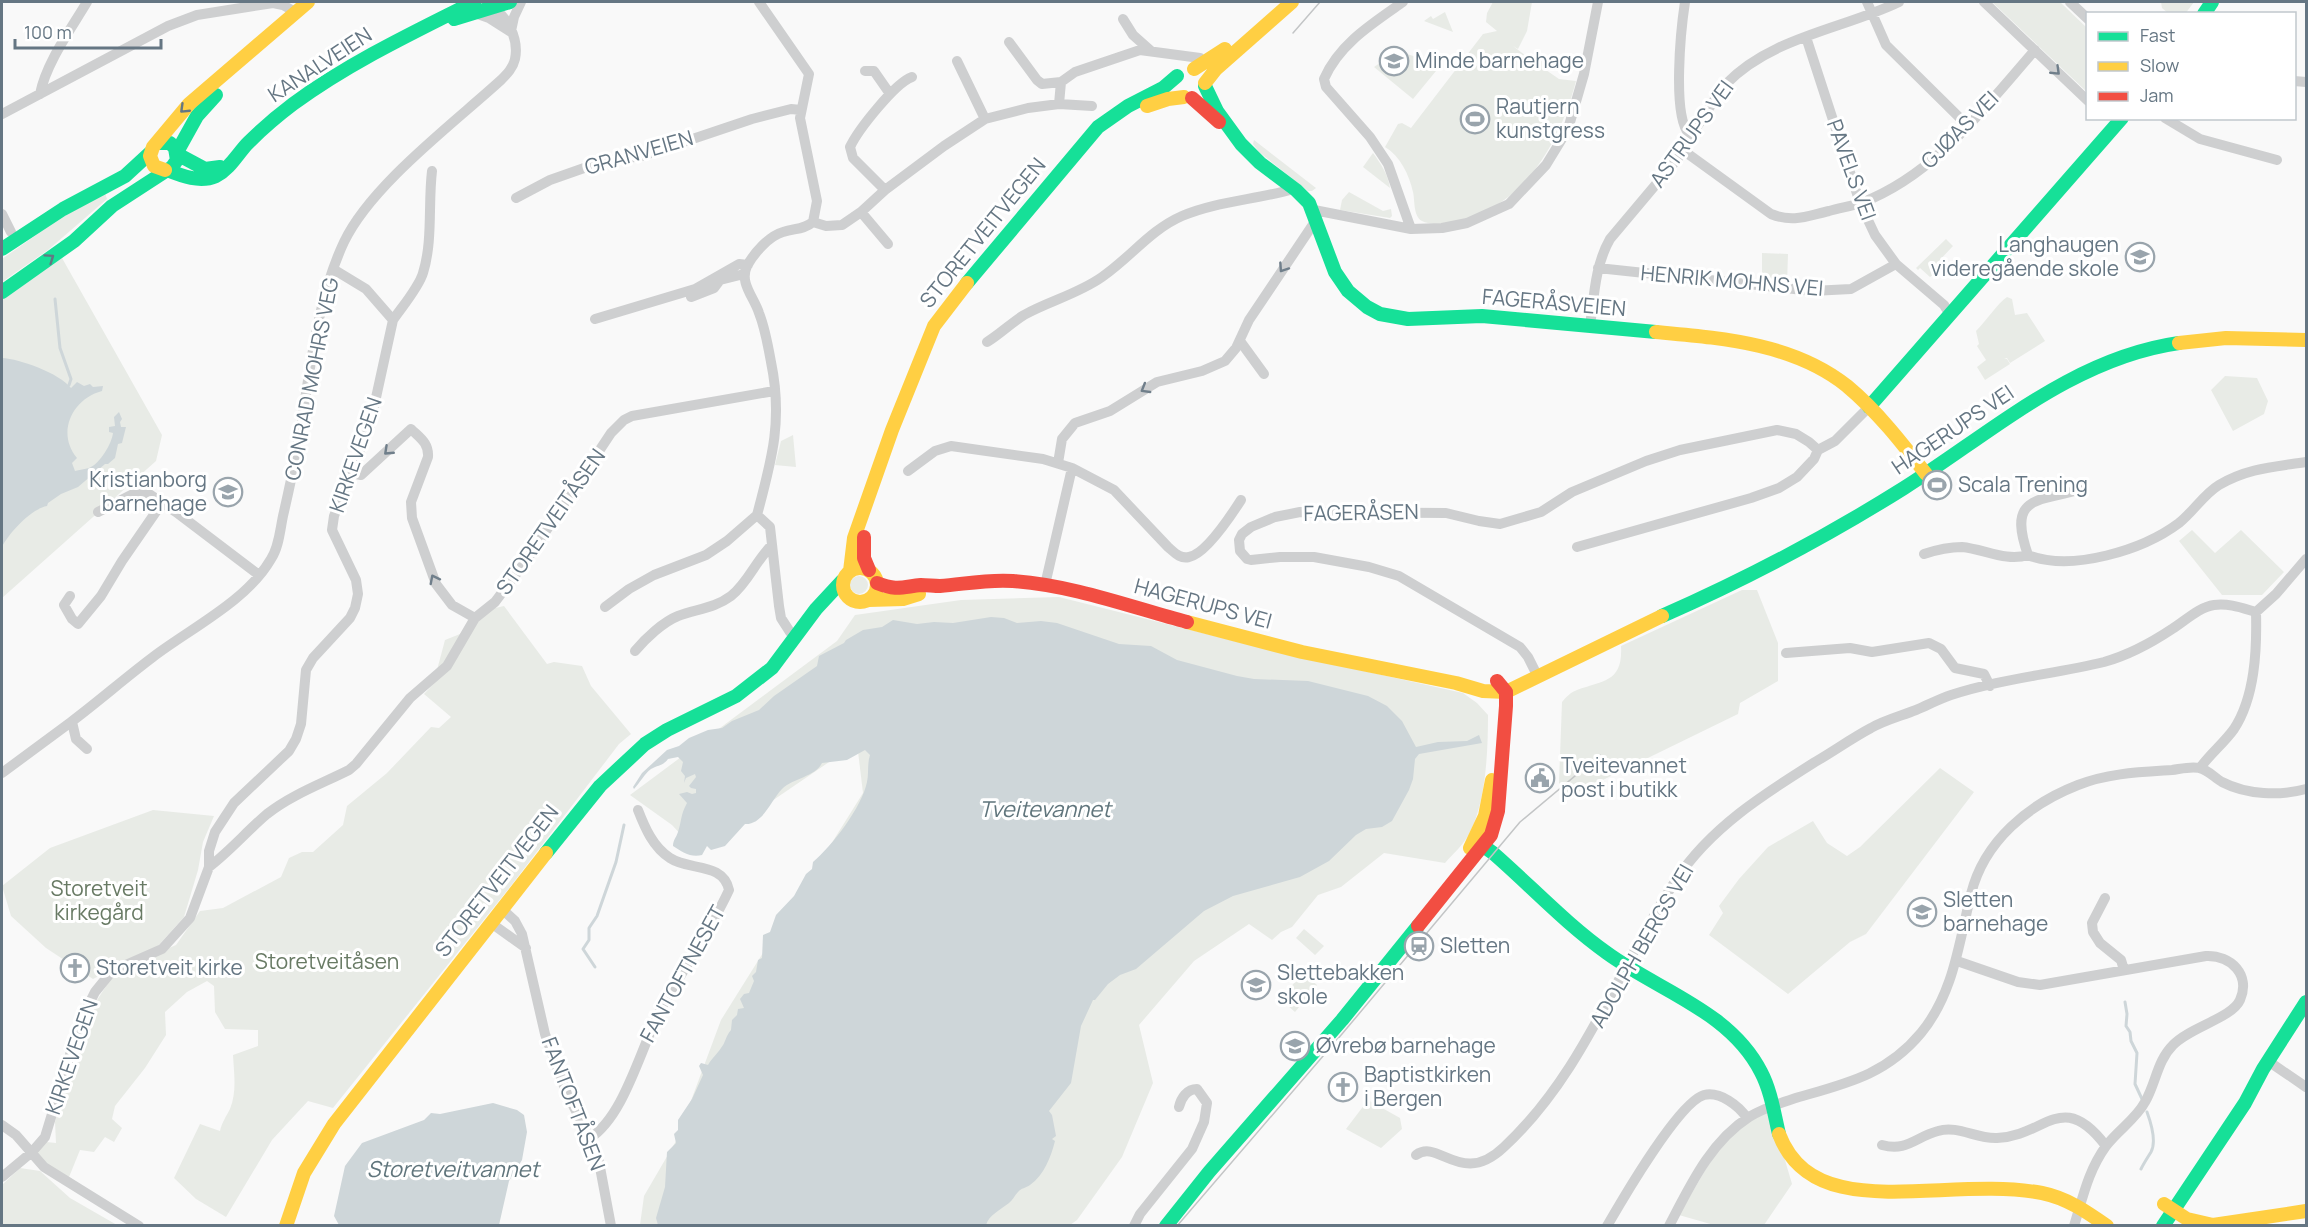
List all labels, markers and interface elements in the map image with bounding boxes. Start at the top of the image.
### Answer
scale bar [15,12,160,50]
legend [2086,12,2296,120]
text: 100 m [24,20,72,44]
street label: KANALVEIEN [262,20,377,108]
text: Fast [2140,23,2175,47]
school or university icon: Minde barnehage [1378,45,1410,77]
place label: Minde barnehage [1415,46,1584,74]
text: Slow [2140,53,2180,77]
one-way arrow [2050,64,2060,75]
street label: ASTRUPS VEI [1643,74,1739,192]
text: Jam [2140,83,2174,107]
street label: GJØAS VEI [1914,84,2004,174]
place label: Rautjern kunstgress [1496,92,1605,144]
one-way arrow [181,101,192,112]
sports icon: Rautjern kunstgress [1459,103,1491,135]
street label: PAVELS VEI [1821,115,1883,224]
street label: GRANVEIEN [581,123,696,181]
street label: STORETVEITVEGEN [913,151,1052,313]
place label: Langhaugen videregående skole [1931,230,2119,282]
school or university icon: Langhaugen videregående skole [2124,241,2156,273]
one-way arrow [43,254,54,265]
street label: HENRIK MOHNS VEI [1640,258,1825,302]
one-way arrow [1279,262,1290,273]
street label: CONRAD MOHRS VEG [278,275,344,483]
street label: FAGERÅSVEIEN [1481,282,1627,322]
street label: HAGERUPS VEI [1886,378,2019,480]
one-way arrow [1141,382,1151,394]
street label: KIRKEVEGEN [322,393,388,516]
one-way arrow [384,443,395,454]
street label: STORETVEITÅSEN [489,443,611,600]
place label: Kristianborg barnehage [89,465,207,517]
sports icon: Scala Trening [1921,469,1953,501]
place label: Scala Trening [1958,470,2088,498]
school or university icon: Kristianborg barnehage [212,476,244,508]
street label: FAGERÅSEN [1303,497,1419,527]
street label: HAGERUPS VEI [1131,571,1275,635]
one-way arrow [430,575,441,585]
place label: Tveitevannet post i butikk [1561,751,1687,803]
public building icon: Tveitevannet post i butikk [1524,762,1556,794]
water label: Tveitevannet [979,794,1113,824]
street label: STORETVEITVEGEN [428,799,564,962]
street label: ADOLPH BERGS VEI [1583,859,1699,1032]
park label: Storetveit kirkegård [50,874,148,926]
place label: Sletten barnehage [1943,885,2048,937]
school or university icon: Sletten barnehage [1906,896,1938,928]
street label: FANTOFTNESET [633,900,731,1047]
station icon: Sletten [1403,930,1435,962]
place label: Sletten [1440,931,1510,959]
park label: Storetveitåsen [255,947,399,975]
church icon: Storetveit kirke [59,952,91,984]
place label: Storetveit kirke [96,953,243,981]
place label: Slettebakken skole [1277,958,1404,1010]
school or university icon: Slettebakken skole [1240,969,1272,1001]
street label: KIRKEVEGEN [38,995,104,1118]
school or university icon: Øvrebø barnehage [1279,1030,1311,1062]
place label: Øvrebø barnehage [1316,1031,1496,1059]
street label: FANTOFTÅSEN [536,1033,612,1174]
place label: Baptistkirken i Bergen [1364,1060,1491,1112]
church icon: Baptistkirken i Bergen [1327,1071,1359,1103]
water label: Storetveitvannet [367,1154,541,1184]

